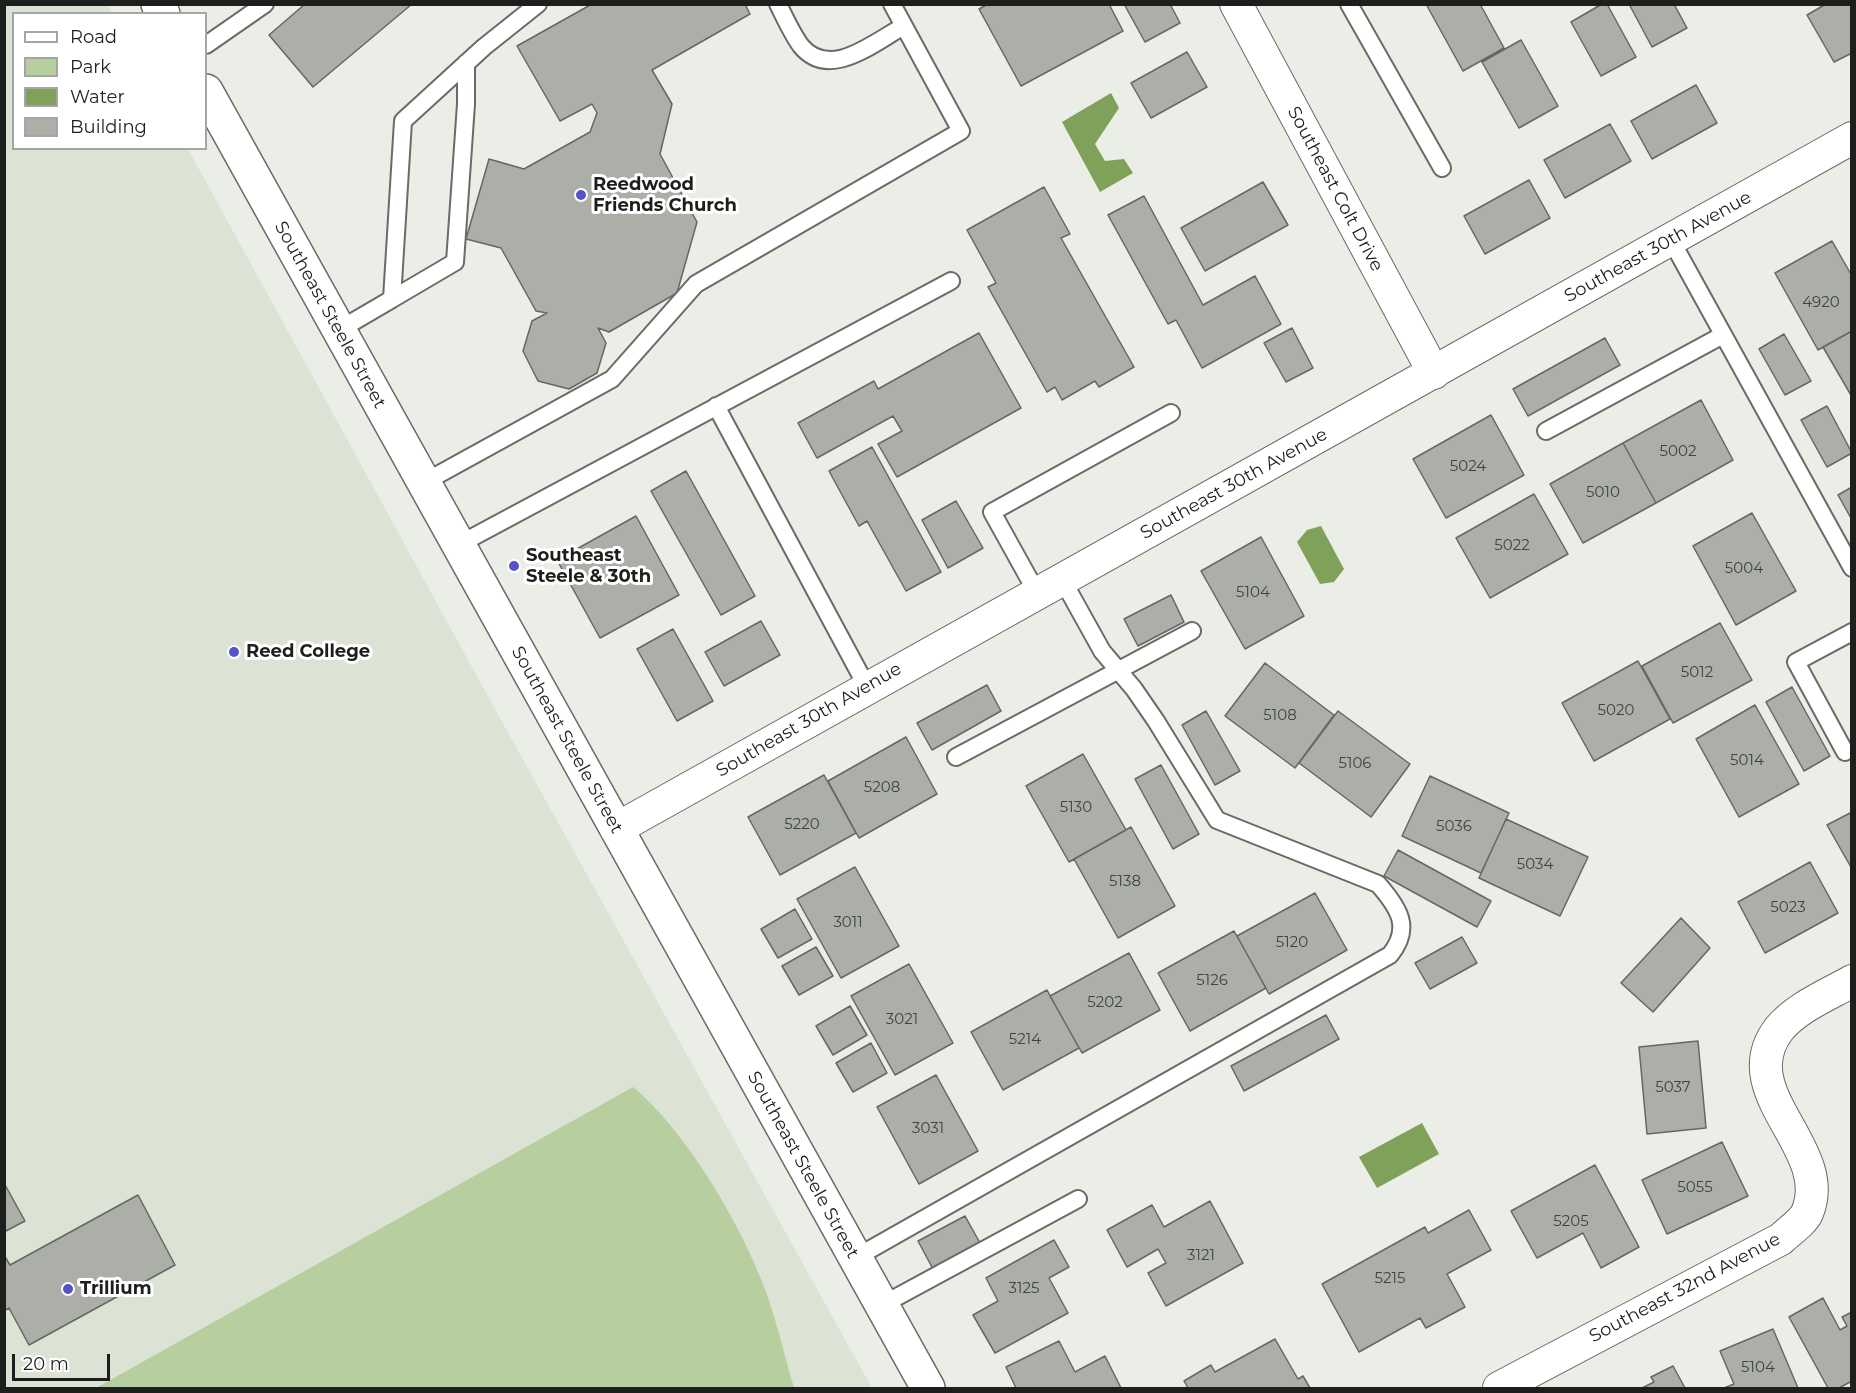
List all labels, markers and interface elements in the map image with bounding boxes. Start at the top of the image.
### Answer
legend [12,12,207,150]
text: Road [70,26,117,48]
text: Park [70,56,111,78]
text: Water [70,86,125,108]
street label: Southeast Colt Drive [1282,103,1388,275]
text: Building [70,116,147,138]
place label: Reedwood Friends Church [593,174,737,216]
street label: Southeast 30th Avenue [1561,187,1755,307]
marker: Reedwood Friends Church [574,188,588,202]
street label: Southeast Steele Street [270,218,390,412]
house number: 4920 [1802,294,1840,312]
street label: Southeast 30th Avenue [1137,424,1331,544]
house number: 5002 [1660,443,1696,461]
house number: 5024 [1450,458,1486,476]
house number: 5010 [1586,484,1620,502]
house number: 5022 [1494,537,1530,555]
place label: Southeast Steele & 30th [526,545,651,588]
marker: Southeast Steele & 30th [507,559,521,573]
house number: 5004 [1725,560,1763,578]
house number: 5104 [1236,584,1270,602]
place label: Reed College [246,641,370,663]
street label: Southeast Steele Street [507,643,627,837]
marker: Reed College [227,645,241,659]
street label: Southeast 30th Avenue [713,658,905,782]
house number: 5012 [1681,664,1713,682]
house number: 5020 [1598,702,1634,720]
house number: 5108 [1263,707,1297,725]
house number: 5014 [1730,752,1764,770]
house number: 5106 [1339,755,1371,773]
house number: 5208 [864,779,900,797]
house number: 5130 [1060,799,1092,817]
house number: 5220 [784,816,820,834]
house number: 5036 [1436,818,1472,836]
house number: 5034 [1517,856,1553,874]
house number: 5138 [1109,873,1141,891]
house number: 5023 [1770,899,1806,917]
house number: 3011 [833,914,863,932]
house number: 5120 [1276,934,1308,952]
house number: 5126 [1196,972,1228,990]
house number: 5202 [1087,994,1123,1012]
house number: 3021 [886,1011,918,1029]
house number: 5214 [1009,1031,1041,1049]
street label: Southeast Steele Street [743,1068,863,1262]
house number: 5037 [1655,1079,1691,1097]
house number: 3031 [912,1120,944,1138]
house number: 5055 [1677,1179,1713,1197]
house number: 5205 [1553,1213,1589,1231]
street label: Southeast 32nd Avenue [1586,1228,1784,1348]
house number: 3121 [1187,1247,1215,1265]
house number: 5215 [1375,1270,1405,1288]
place label: Trillium [80,1278,152,1300]
house number: 3125 [1009,1280,1039,1298]
marker: Trillium [61,1282,75,1296]
scale bar [15,1342,112,1380]
text: 20 m [23,1353,69,1375]
house number: 5104 [1741,1359,1775,1377]

